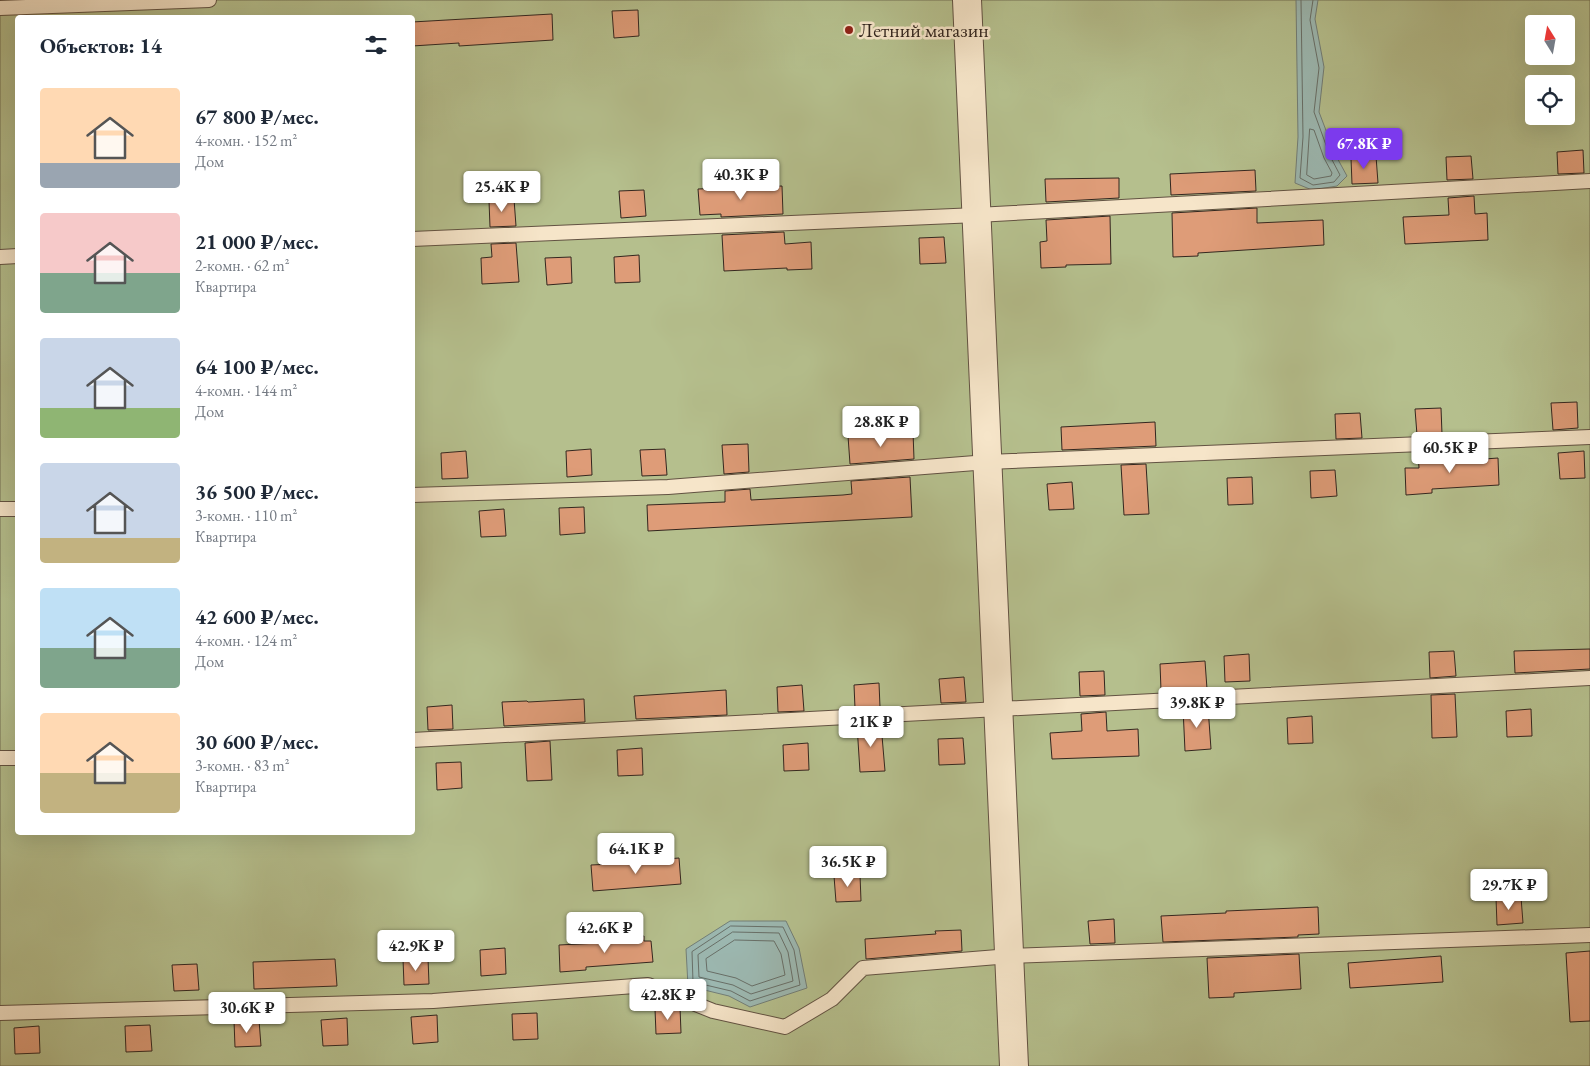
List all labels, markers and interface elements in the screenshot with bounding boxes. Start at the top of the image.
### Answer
north arrow [1525,15,1575,65]
map controls [1525,15,1575,125]
place label: Летний магазин [859,17,989,43]
marker: Летний магазин [843,24,855,36]
icon: filters [362,31,390,59]
text: Объектов: 14 [40,32,162,59]
button: locate [1525,75,1575,125]
text: 67 800 ₽/мес. [195,103,319,130]
icon: home [80,108,140,168]
pin: 67.8K ₽ [1318,128,1410,170]
text: 4-комн. · 152 m² [195,130,297,151]
text: 67.8K ₽ [1336,133,1392,154]
text: Дом [195,151,224,172]
pin: 40.3K ₽ [695,158,787,201]
text: 40.3K ₽ [713,164,769,185]
pin: 25.4K ₽ [456,170,548,213]
text: 25.4K ₽ [474,176,530,197]
text: 21 000 ₽/мес. [195,228,319,255]
icon: home [80,233,140,293]
text: 2-комн. · 62 m² [195,255,290,276]
text: Квартира [195,276,256,297]
text: 64 100 ₽/мес. [195,353,319,380]
icon: home [80,358,140,418]
text: 4-комн. · 144 m² [195,380,297,401]
text: Дом [195,401,224,422]
pin: 28.8K ₽ [835,406,927,448]
text: 28.8K ₽ [853,411,909,432]
pin: 60.5K ₽ [1404,432,1496,474]
text: 60.5K ₽ [1422,437,1478,458]
text: 36 500 ₽/мес. [195,478,319,505]
icon: home [80,483,140,543]
text: 3-комн. · 110 m² [195,505,297,526]
text: Квартира [195,526,256,547]
text: 42 600 ₽/мес. [195,603,319,630]
icon: home [80,608,140,668]
text: 4-комн. · 124 m² [195,630,297,651]
text: Дом [195,651,224,672]
pin: 39.8K ₽ [1151,686,1243,729]
text: 39.8K ₽ [1169,692,1225,713]
pin: 21K ₽ [836,706,906,748]
text: 21K ₽ [850,711,892,732]
text: 30 600 ₽/мес. [195,728,319,755]
icon: home [80,733,140,793]
text: 3-комн. · 83 m² [195,755,290,776]
text: Квартира [195,776,256,797]
pin: 64.1K ₽ [590,832,682,875]
text: 64.1K ₽ [608,838,664,859]
pin: 36.5K ₽ [802,846,894,888]
text: 36.5K ₽ [820,851,876,872]
pin: 29.7K ₽ [1463,868,1555,911]
text: 29.7K ₽ [1481,874,1537,895]
pin: 42.6K ₽ [559,912,651,954]
text: 42.6K ₽ [577,917,633,938]
pin: 42.9K ₽ [370,930,462,972]
text: 42.9K ₽ [388,935,444,956]
pin: 42.8K ₽ [622,978,714,1021]
text: 42.8K ₽ [640,984,696,1005]
pin: 30.6K ₽ [201,992,293,1034]
text: 30.6K ₽ [219,997,275,1018]

